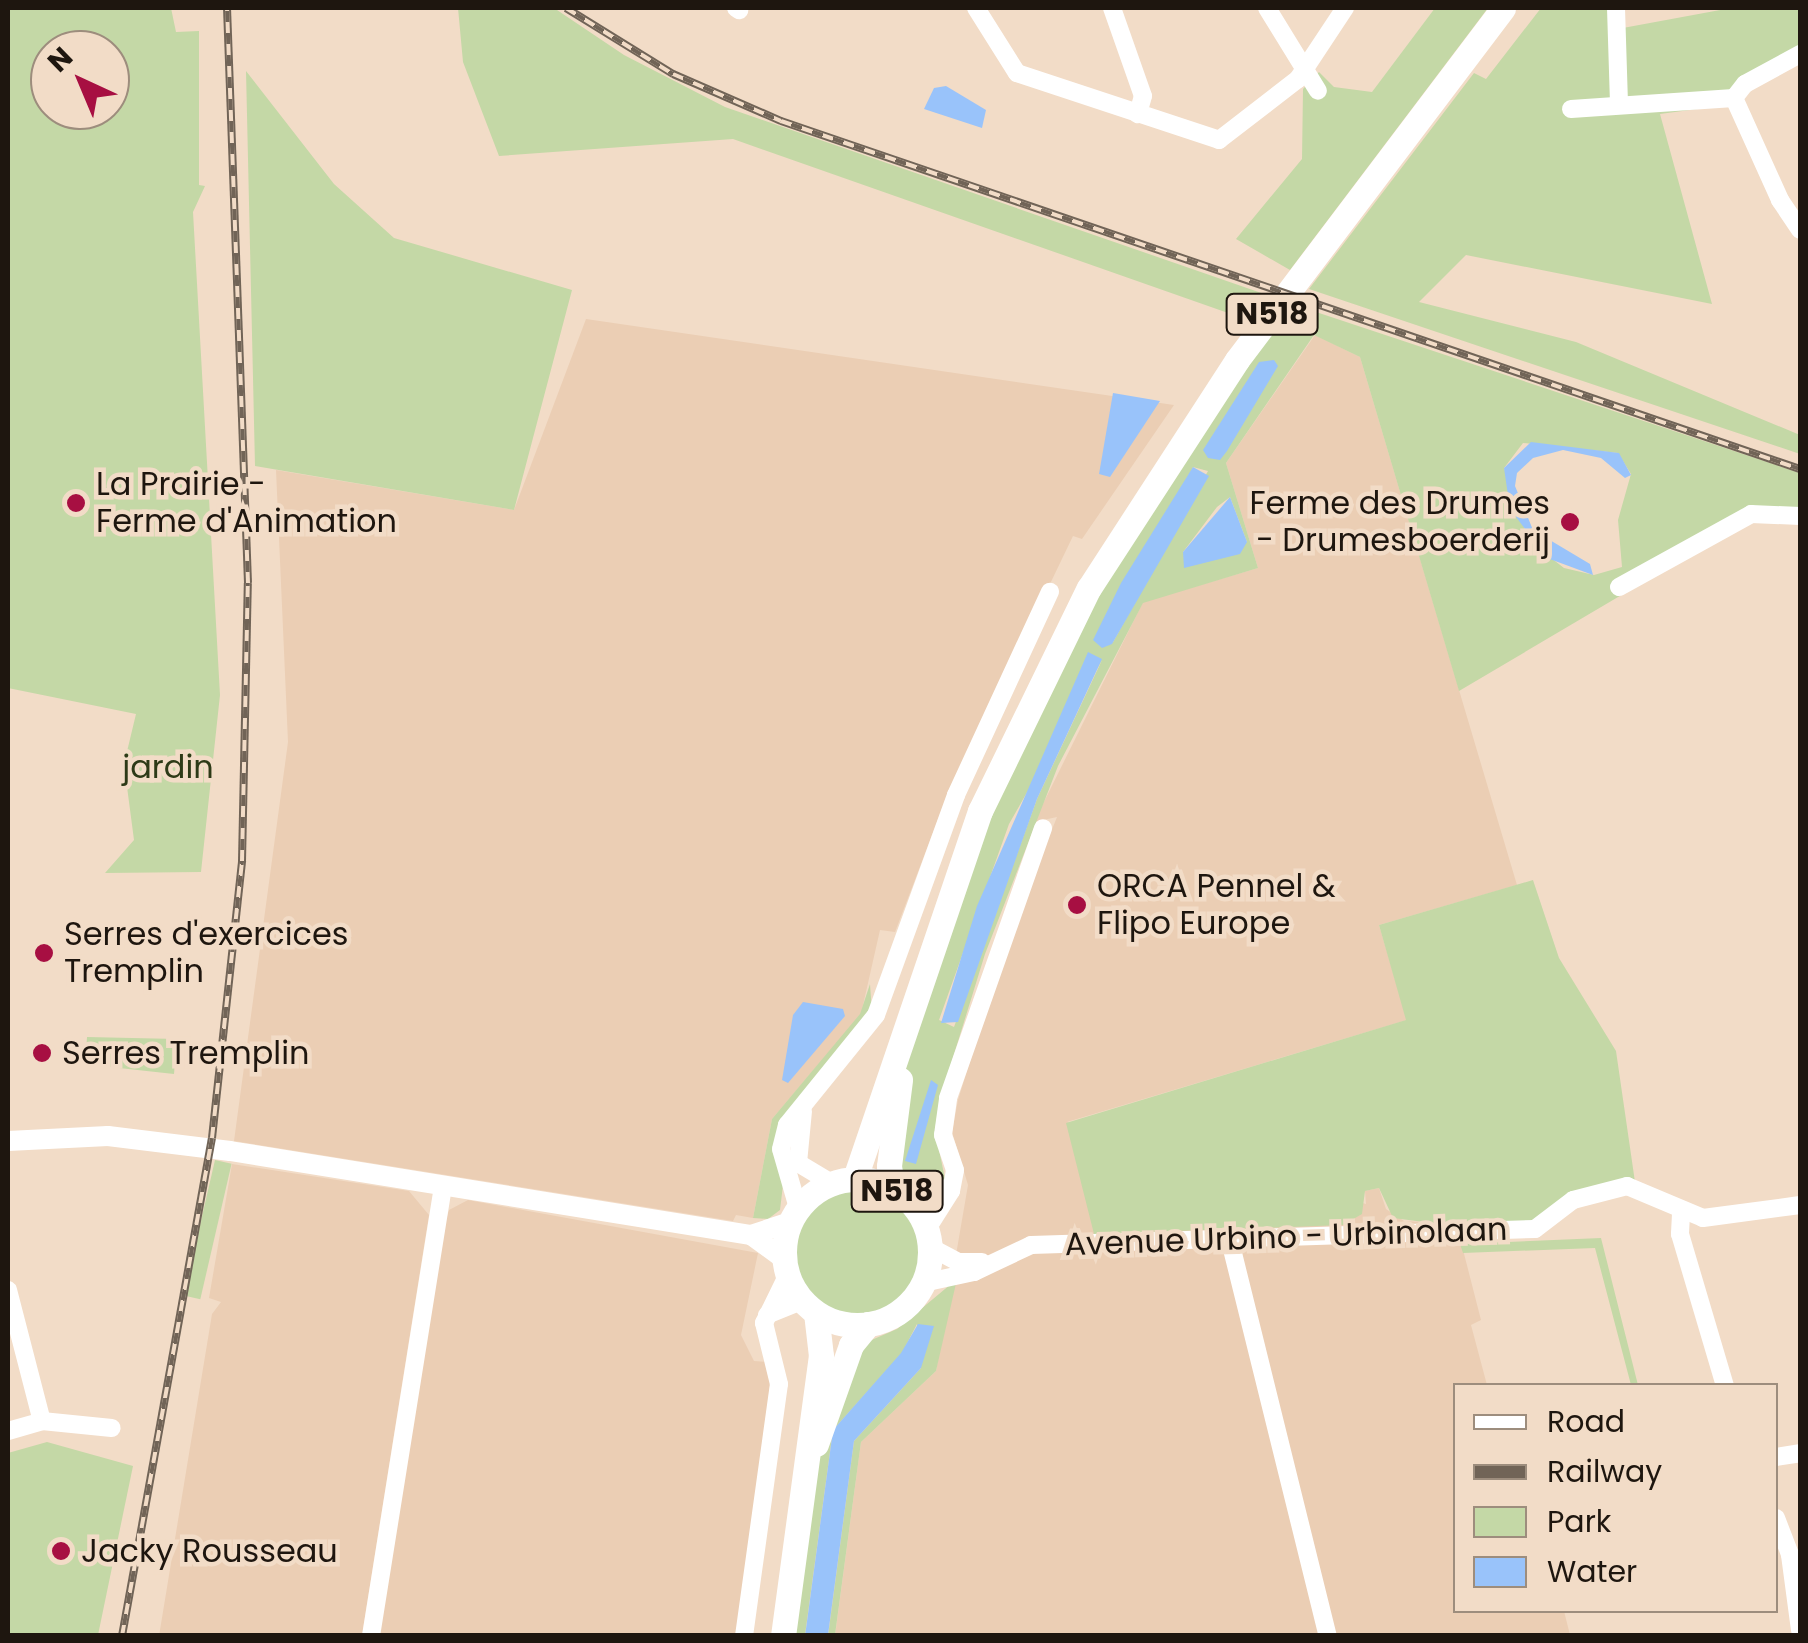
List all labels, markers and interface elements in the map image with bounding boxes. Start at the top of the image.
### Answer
north arrow [30,30,130,130]
text: N [39,38,81,81]
road number: N518 [1224,289,1320,339]
place label: La Prairie - Ferme d'Animation [96,466,397,541]
place label: Ferme des Drumes - Drumesboerderij [1249,485,1550,560]
marker: La Prairie - Ferme d'Animation [65,492,87,514]
marker: Ferme des Drumes - Drumesboerderij [1559,511,1581,533]
park label: jardin [122,748,214,786]
place label: ORCA Pennel & Flipo Europe [1097,868,1336,943]
marker: ORCA Pennel & Flipo Europe [1066,894,1088,916]
place label: Serres d'exercices Tremplin [64,916,349,991]
marker: Serres d'exercices Tremplin [33,942,55,964]
place label: Serres Tremplin [62,1034,309,1072]
marker: Serres Tremplin [31,1042,53,1064]
road number: N518 [850,1166,944,1216]
street label: Avenue Urbino - Urbinolaan [1064,1210,1508,1264]
legend [1453,1383,1778,1613]
text: Road [1547,1400,1625,1443]
text: Railway [1547,1450,1662,1493]
text: Park [1547,1500,1611,1543]
place label: Jacky Rousseau [81,1532,338,1570]
marker: Jacky Rousseau [50,1540,72,1562]
text: Water [1547,1550,1637,1593]

